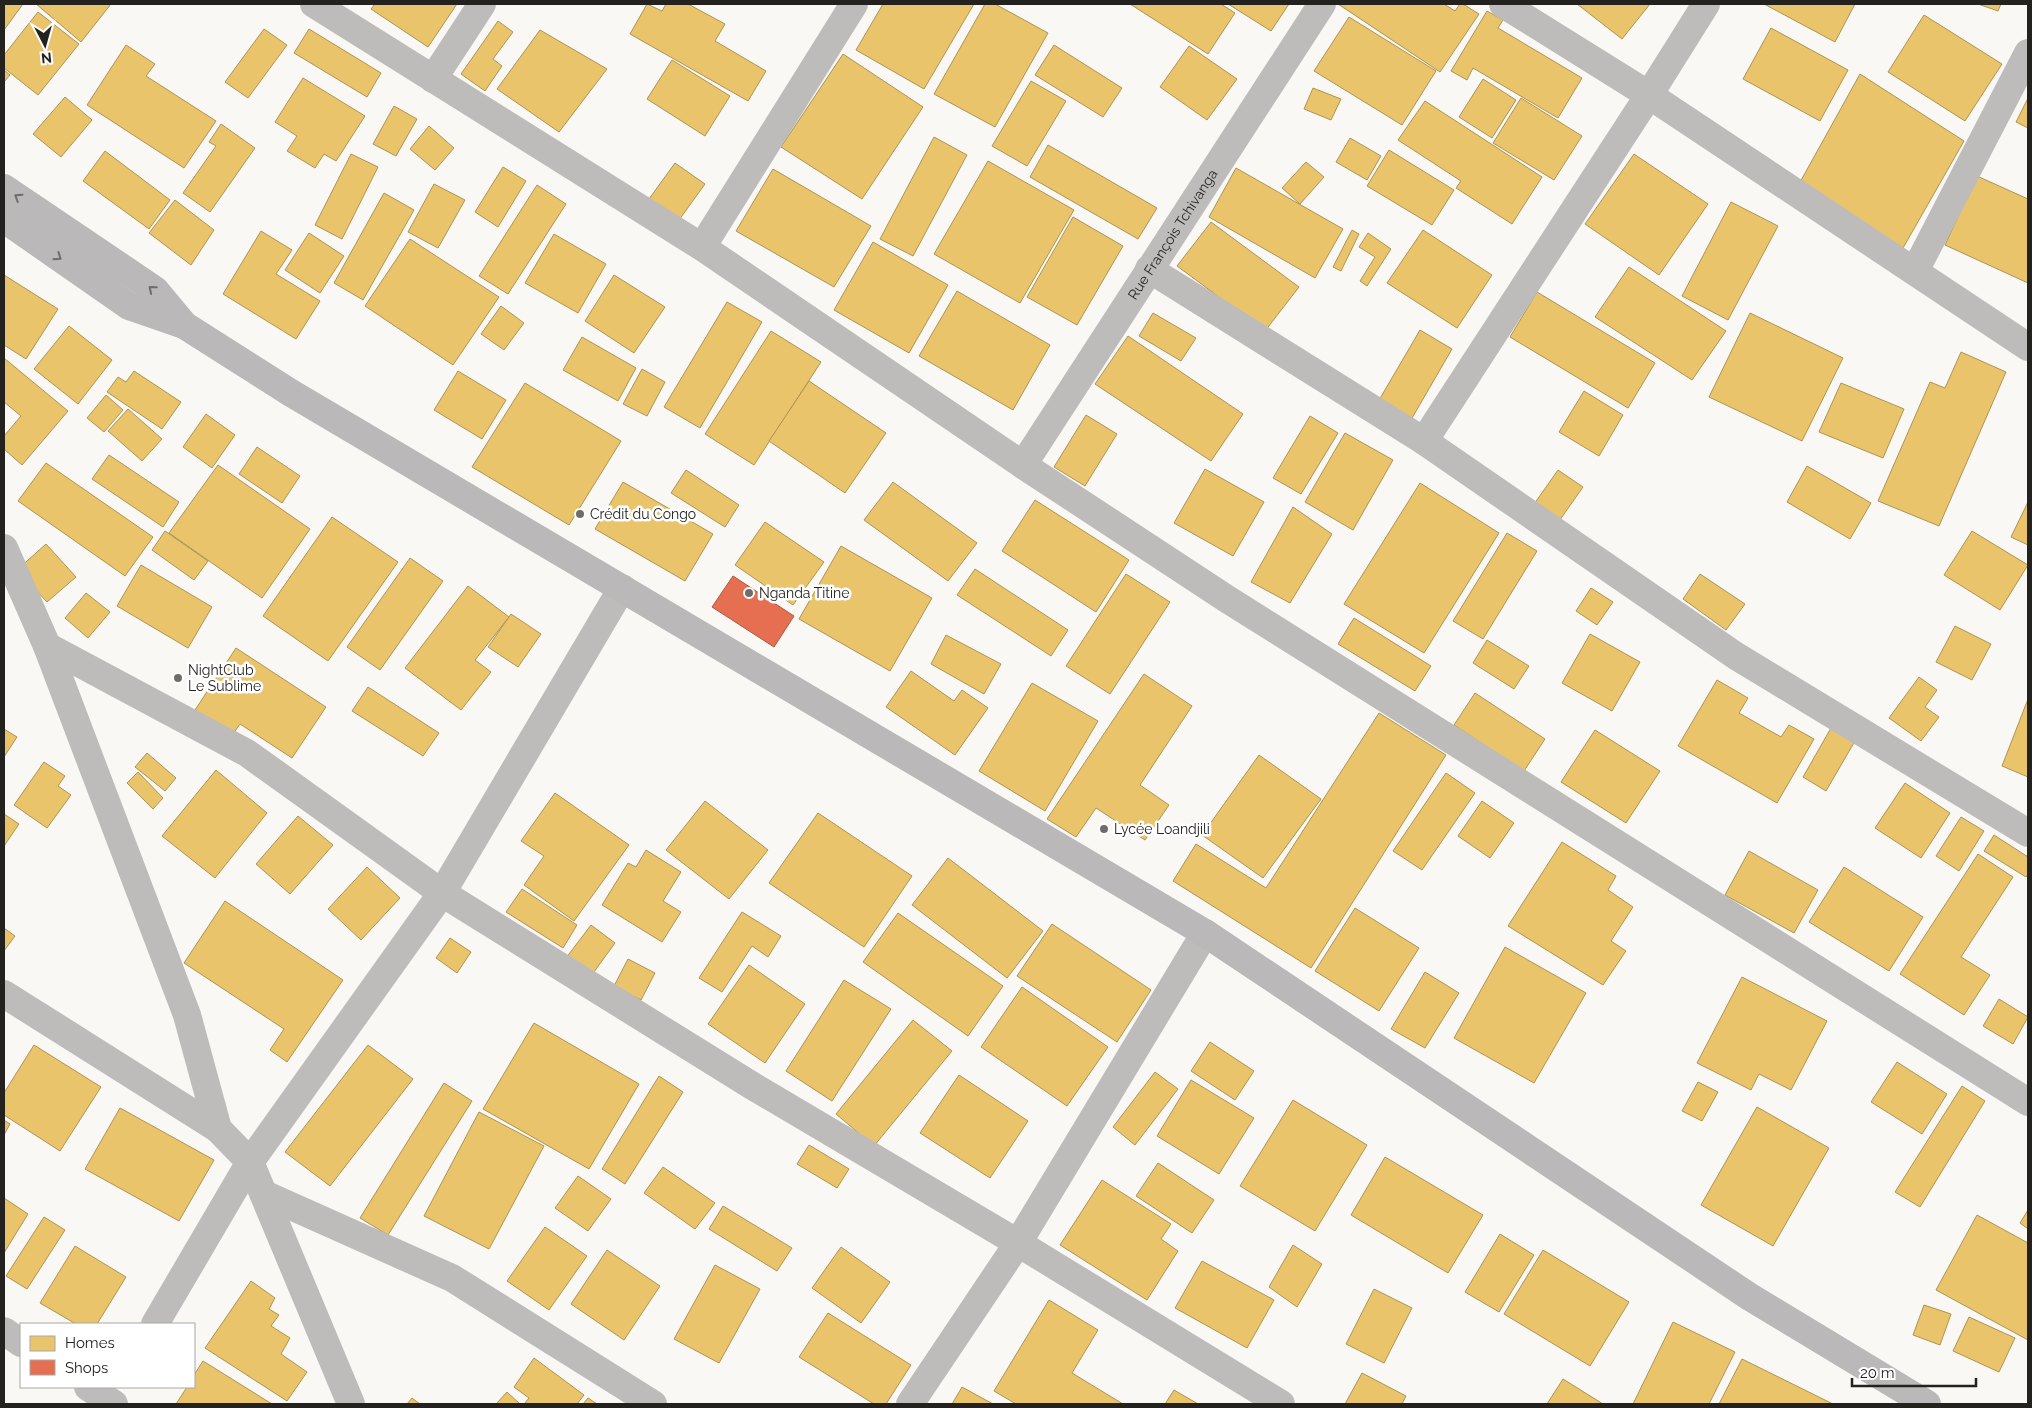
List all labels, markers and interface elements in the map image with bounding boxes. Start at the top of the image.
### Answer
north arrow [20,20,70,70]
text: N [40,49,53,66]
street label: Rue François Tchivanga [1125,166,1221,302]
one-way arrow [14,194,23,204]
one-way arrow [52,251,62,260]
one-way arrow [149,287,158,295]
place label: Crédit du Congo [590,506,696,522]
marker: Crédit du Congo [574,508,586,520]
place label: Nganda Titine [759,585,849,601]
marker: Nganda Titine [743,587,755,599]
place label: NightClub Le Sublime [188,662,261,694]
marker: NightClub Le Sublime [172,672,184,684]
place label: Lycée Loandjili [1114,821,1210,837]
marker: Lycée Loandjili [1098,823,1110,835]
legend [20,1323,195,1388]
text: Homes [65,1334,115,1352]
scale bar [1852,1356,1976,1388]
text: Shops [65,1359,108,1377]
text: 20 m [1860,1364,1895,1382]

